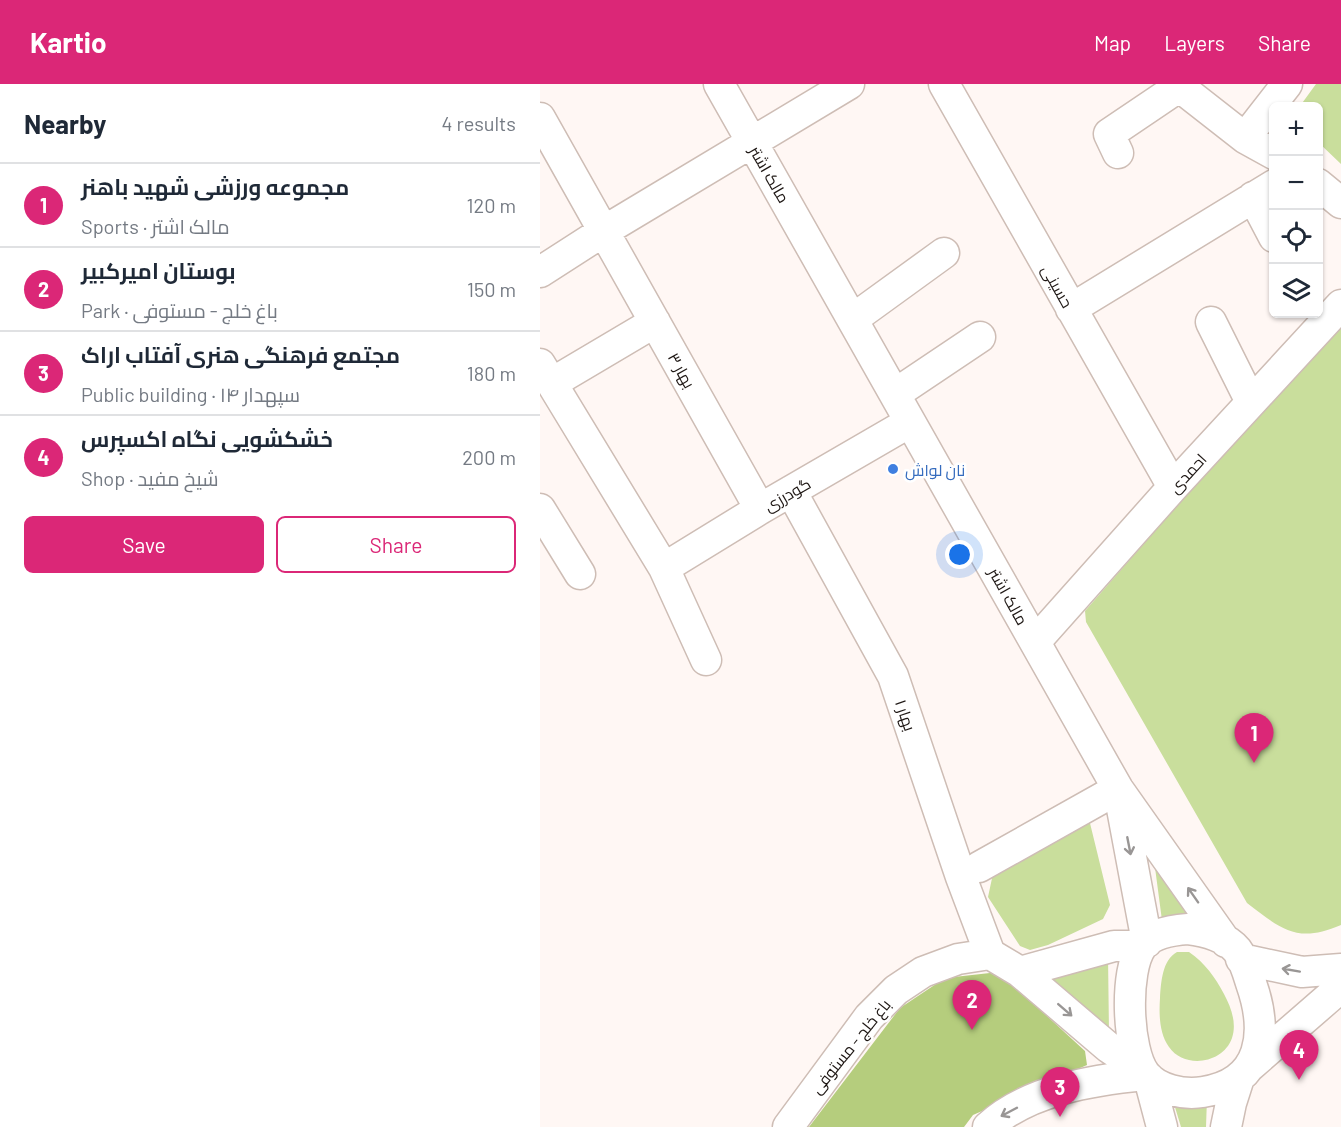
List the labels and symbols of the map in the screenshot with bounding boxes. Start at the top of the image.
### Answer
street label: مالک اشتر [745,141,794,206]
street label: حسینی [1037,261,1078,312]
street label: بهار ۳ [663,349,699,392]
street label: احمدی [1164,449,1211,498]
place label: نان لواش [905,460,965,481]
marker: نان لواش [886,462,900,476]
street label: گودرزی [760,473,815,517]
your location [945,540,974,569]
street label: مالک اشتر [984,563,1033,629]
street label: بهار ۱ [890,697,920,734]
pin: 1 [1234,714,1274,763]
one-way arrow [1124,836,1135,855]
one-way arrow [1187,887,1199,903]
one-way arrow [1281,964,1301,975]
pin: 2 [952,980,992,1030]
street label: باغ خلج - مستوفی [806,995,896,1099]
one-way arrow [1057,1003,1072,1017]
pin: 4 [1280,1030,1318,1080]
pin: 3 [1040,1068,1080,1117]
one-way arrow [1001,1107,1019,1118]

